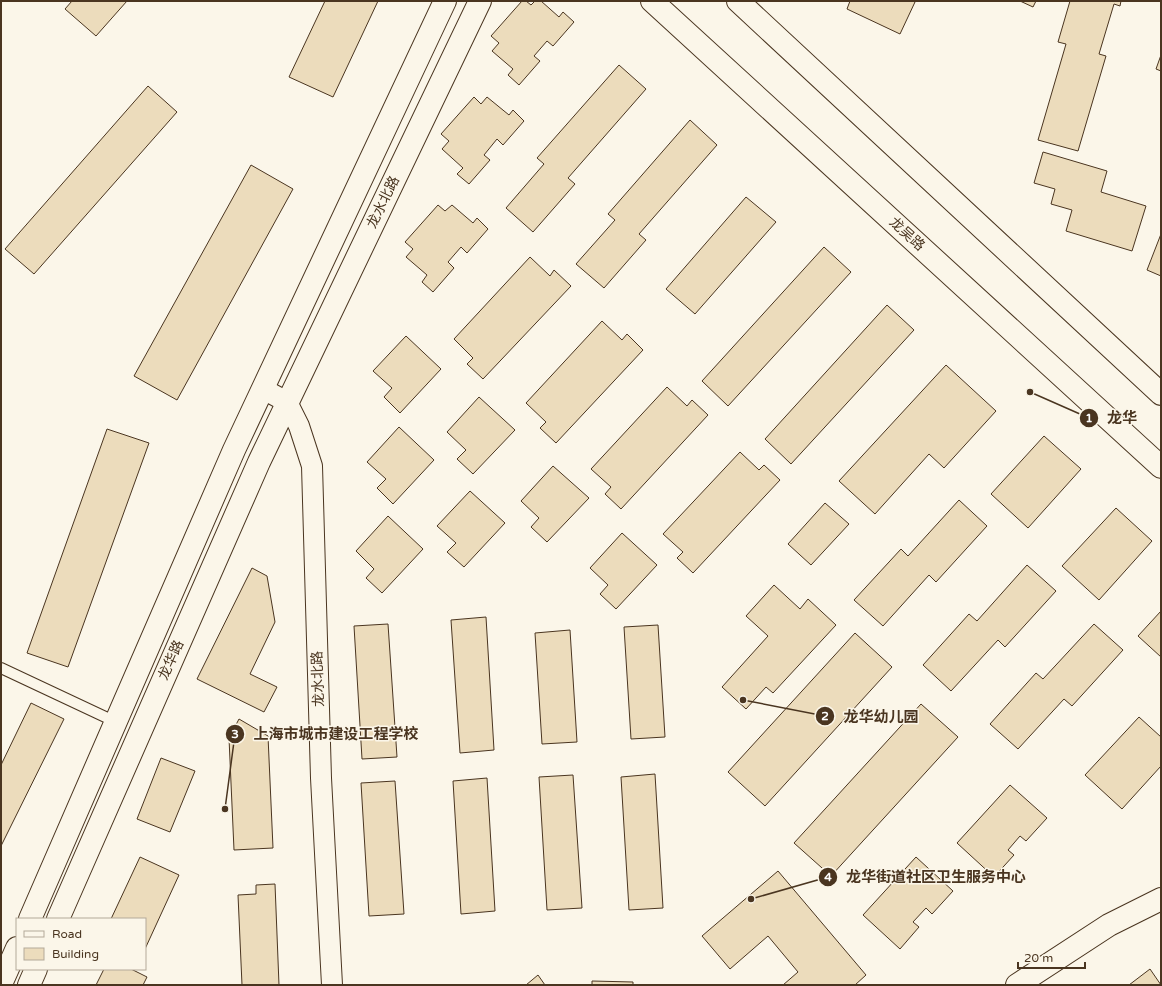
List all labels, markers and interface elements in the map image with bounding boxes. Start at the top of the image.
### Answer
street label: 龙水北路 [363,173,403,231]
street label: 龙吴路 [886,214,928,254]
callout: 龙华 [1079,404,1145,431]
text: 龙华 [1107,409,1137,427]
text: 1 [1085,411,1093,425]
street label: 龙华路 [155,637,187,683]
street label: 龙水北路 [309,651,327,707]
callout: 龙华幼儿园 [815,703,926,730]
text: 龙华幼儿园 [843,708,919,726]
text: 2 [821,709,829,723]
callout: 上海市城市建设工程学校 [225,721,426,748]
text: 上海市城市建设工程学校 [253,725,419,743]
text: 3 [231,727,239,741]
callout: 龙华街道社区卫生服务中心 [818,863,1034,890]
text: 龙华街道社区卫生服务中心 [846,868,1026,886]
text: 4 [824,870,832,884]
legend [16,918,146,970]
text: Road [52,927,82,941]
scale bar [1018,944,1085,970]
text: Building [52,947,99,961]
text: 20 m [1024,951,1053,965]

